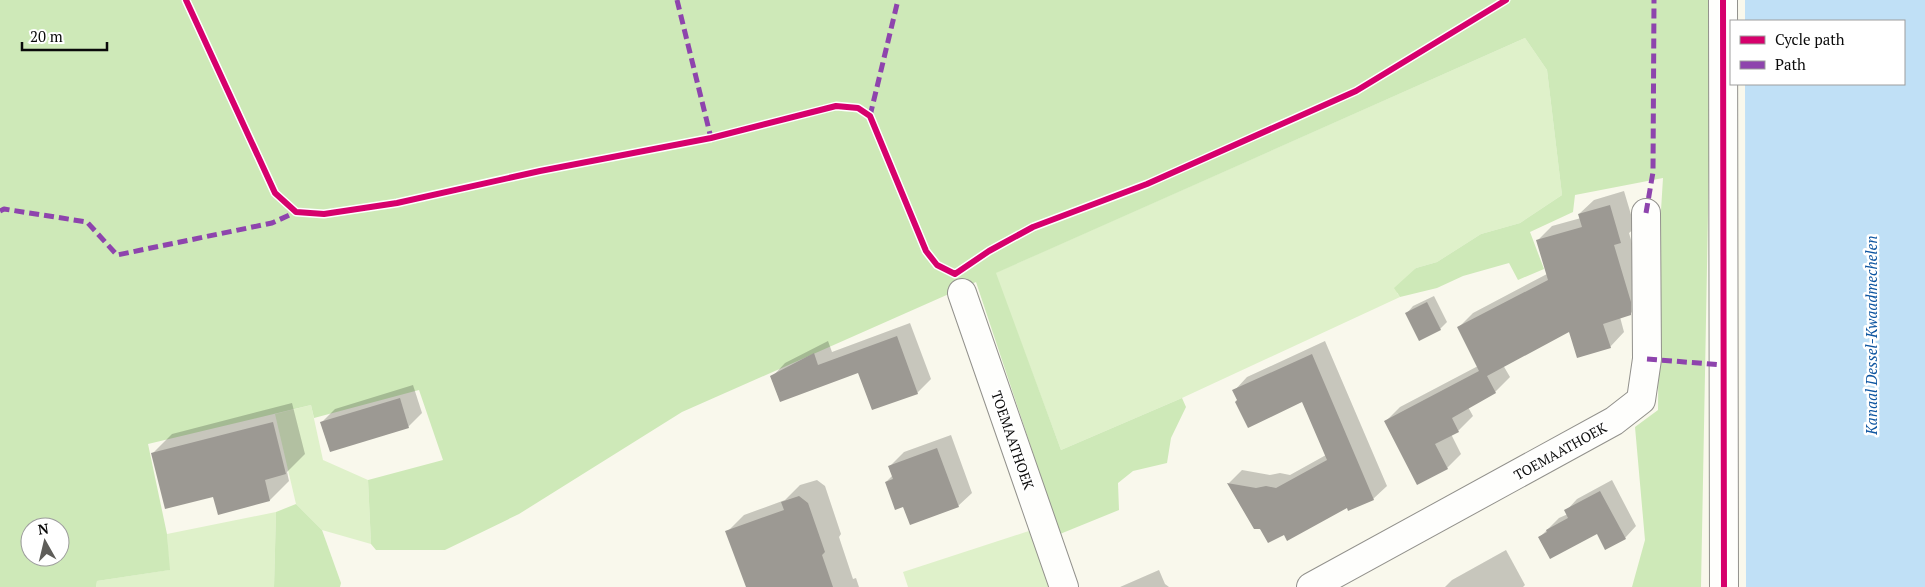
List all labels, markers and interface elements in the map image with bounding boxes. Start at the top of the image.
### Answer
scale bar [22,20,108,52]
legend [1730,20,1905,85]
text: 20 m [30,26,63,46]
text: Cycle path [1775,29,1845,49]
text: Path [1775,54,1806,74]
water label: Kanaal Dessel-Kwaadmechelen [1861,235,1881,436]
street label: TOEMAATHOEK [987,388,1039,493]
street label: TOEMAATHOEK [1510,417,1611,484]
north arrow [20,517,70,567]
text: N [37,518,50,539]

